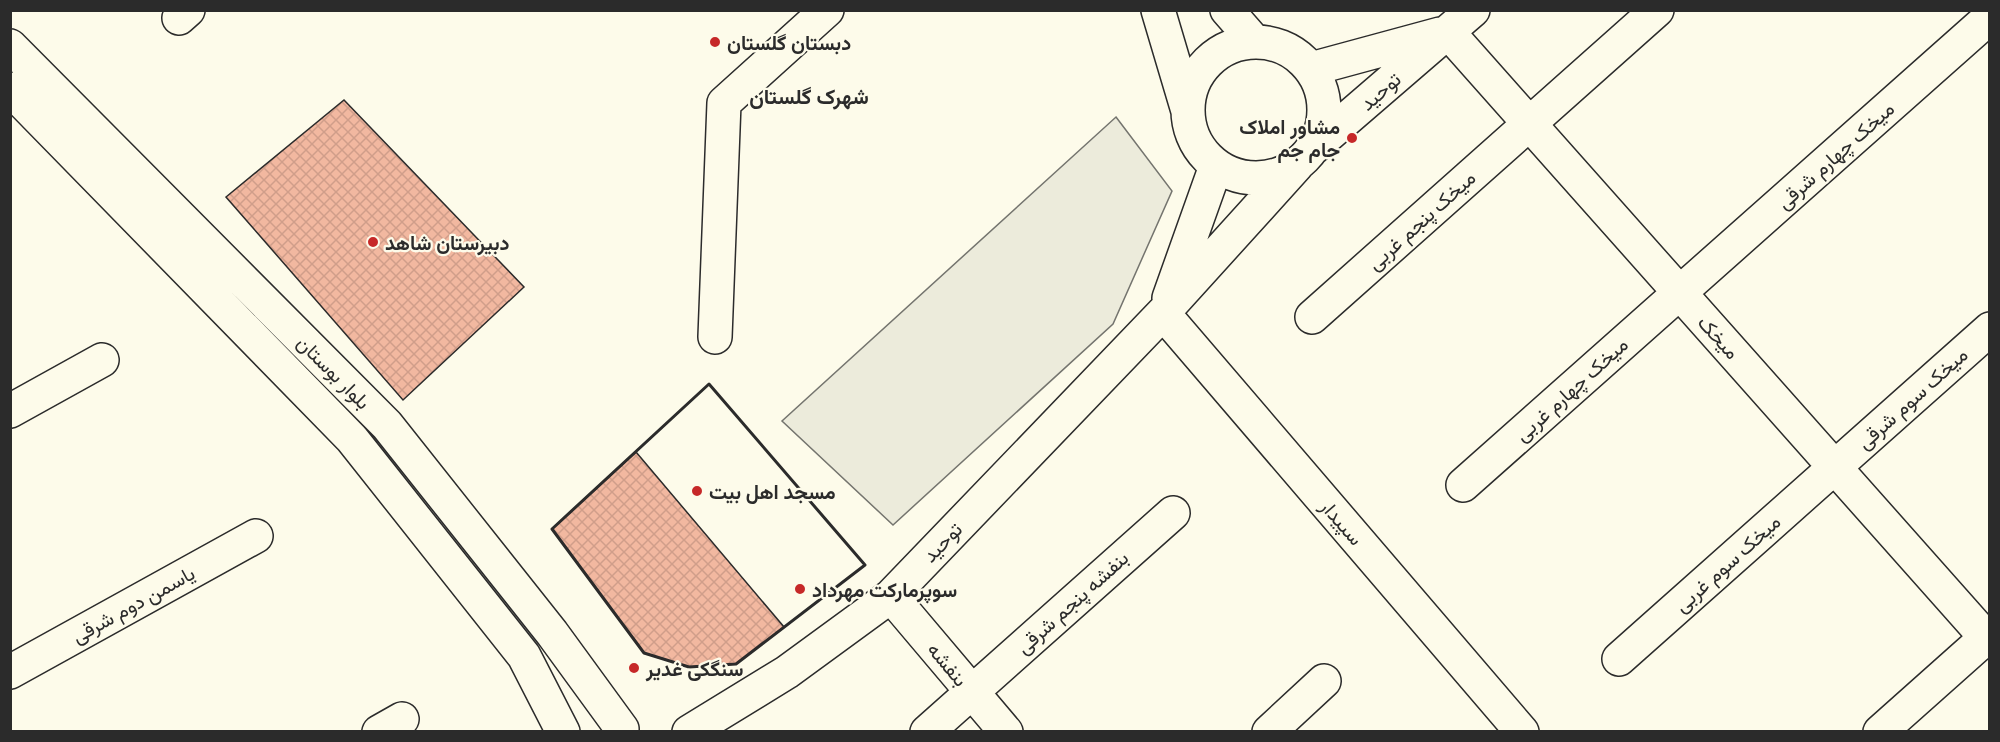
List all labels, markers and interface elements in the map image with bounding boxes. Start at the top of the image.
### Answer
place label: دبستان گلستان [727,31,851,55]
marker: دبستان گلستان [708,35,722,49]
street label: توحید [1355,67,1406,116]
district label: شهرک گلستان [749,84,869,110]
street label: میخک چهارم شرقی [1772,96,1900,216]
place label: مشاور املاک جام جم [1239,115,1340,163]
marker: مشاور املاک جام جم [1345,131,1359,145]
street label: میخک پنجم غربی [1362,166,1482,277]
place label: دبیرستان شاهد [385,231,510,256]
marker: دبیرستان شاهد [366,235,380,249]
street label: میخک [1693,311,1744,364]
street label: بلوار بوستان [291,331,375,415]
street label: میخک چهارم غربی [1510,332,1634,448]
street label: میخک سوم شرقی [1852,342,1973,455]
place label: مسجد اهل بیت [709,480,836,504]
marker: مسجد اهل بیت [690,484,704,498]
street label: سپیدار [1313,494,1368,552]
street label: میخک سوم غربی [1669,509,1786,618]
street label: توحید [918,517,968,568]
street label: بنفشه پنجم شرقی [1011,546,1135,660]
street label: یاسمن دوم شرقی [68,561,199,649]
place label: سوپرمارکت مهرداد [812,578,957,604]
marker: سوپرمارکت مهرداد [793,582,807,596]
street label: بنفشه [922,638,973,691]
place label: سنگکی غدیر [645,657,744,682]
marker: سنگکی غدیر [627,661,641,675]

